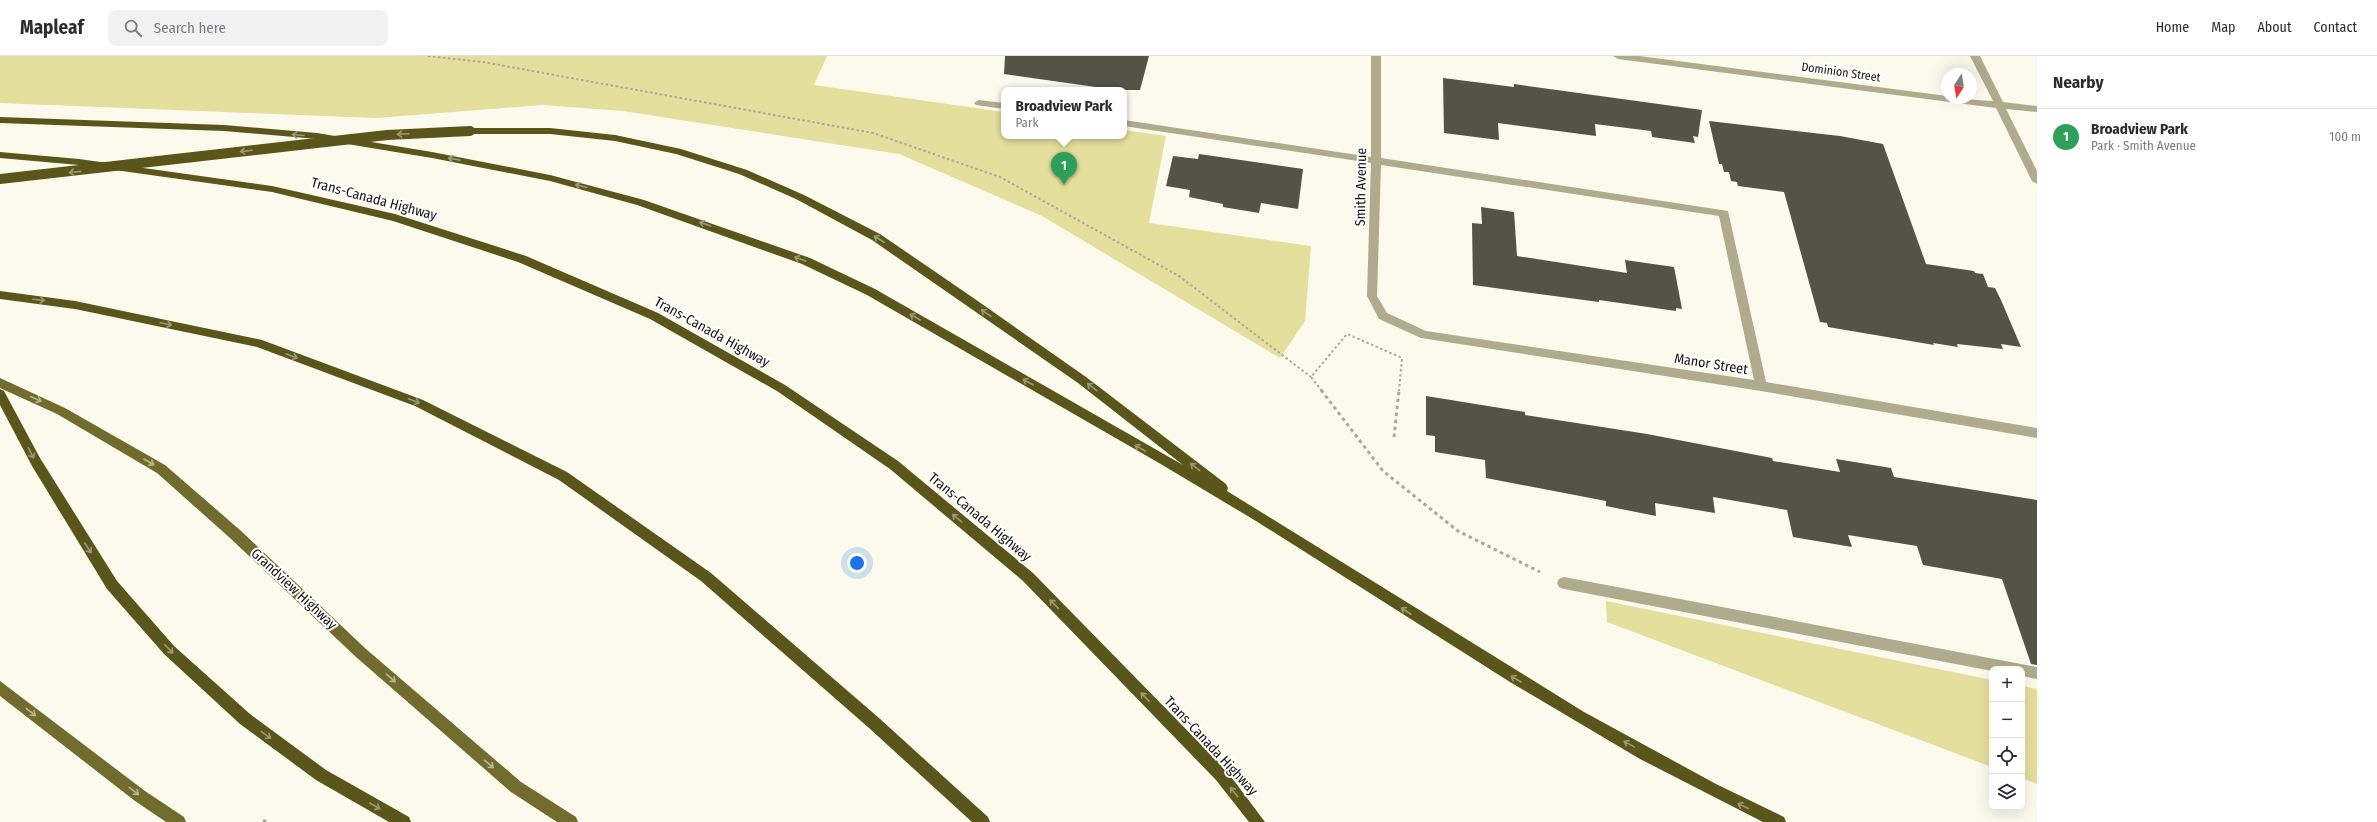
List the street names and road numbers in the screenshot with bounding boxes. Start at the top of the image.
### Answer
street label: Dominion Street [1800,60,1882,84]
street label: Smith Avenue [1352,148,1370,226]
street label: Trans-Canada Highway [309,174,439,224]
street label: Trans-Canada Highway [651,293,773,371]
street label: Manor Street [1673,350,1749,378]
street label: Trans-Canada Highway [925,469,1036,566]
street label: Grandview Highway [248,545,341,634]
street label: Trans-Canada Highway [1161,693,1262,800]

